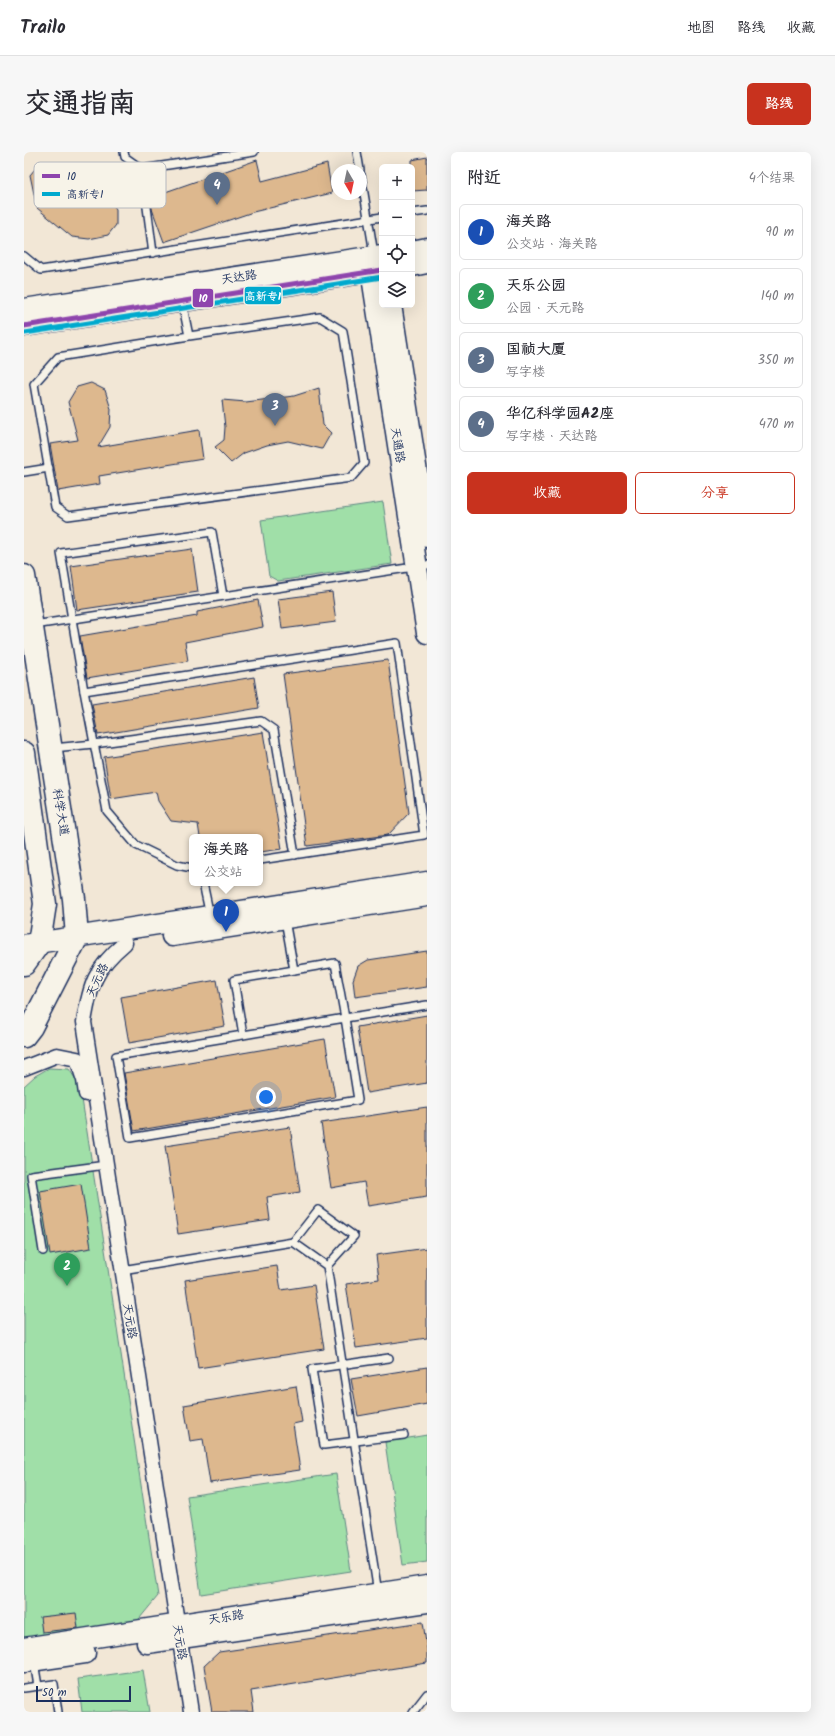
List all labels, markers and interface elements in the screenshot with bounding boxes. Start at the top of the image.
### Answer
text: Trailo [20,13,66,43]
text: 地图 [687,17,715,39]
text: 路线 [737,17,765,39]
text: 收藏 [787,17,815,39]
text: 交通指南 [24,82,136,127]
button: 路线 [747,83,811,125]
legend [34,162,166,208]
north arrow [331,164,367,200]
map controls [379,164,415,308]
button: + [379,164,415,200]
text: 附近 [467,165,501,192]
text: 10 [67,168,76,186]
text: 4个结果 [749,168,795,189]
pin: 4 [204,172,230,205]
text: 高新专1 [67,186,103,204]
button: − [379,200,415,236]
text: 海关路 [506,210,551,234]
text: 1 [479,222,483,243]
text: 90 m [766,222,794,243]
text: 公交站 · 海关路 [506,234,598,255]
button: locate [379,236,415,272]
street label: 天达路 [220,265,258,290]
button: layers [379,272,415,308]
text: 天乐公园 [506,274,566,298]
line badge: 高新专1 [244,286,282,305]
text: 2 [477,286,485,307]
text: 140 m [761,286,794,307]
line badge: 10 [192,288,214,308]
text: 高新专1 [245,288,282,306]
text: 10 [199,290,208,308]
text: 公园 · 天元路 [506,298,585,319]
text: 国祯大厦 [506,338,566,362]
text: 3 [477,350,485,371]
text: 350 m [758,350,794,371]
text: 写字楼 [506,362,545,383]
pin: 3 [262,393,288,426]
text: 华亿科学园A2座 [506,402,614,426]
text: 4 [477,414,485,435]
text: 470 m [759,414,794,435]
street label: 天通路 [385,426,410,464]
text: 写字楼 · 天达路 [506,426,598,447]
button: 收藏 [467,472,627,514]
button: 分享 [635,472,795,514]
street label: 科学大道 [47,787,74,837]
popup [189,834,263,886]
text: 海关路 [203,838,249,862]
text: 公交站 [203,862,243,883]
pin: 1 [213,899,239,932]
street label: 天元路 [81,960,114,1001]
your location [256,1087,276,1107]
pin: 2 [54,1253,80,1286]
street label: 天元路 [117,1302,142,1340]
street label: 天乐路 [207,1605,245,1630]
street label: 天元路 [167,1623,192,1661]
scale bar [36,1684,131,1703]
text: 50 m [42,1684,67,1702]

